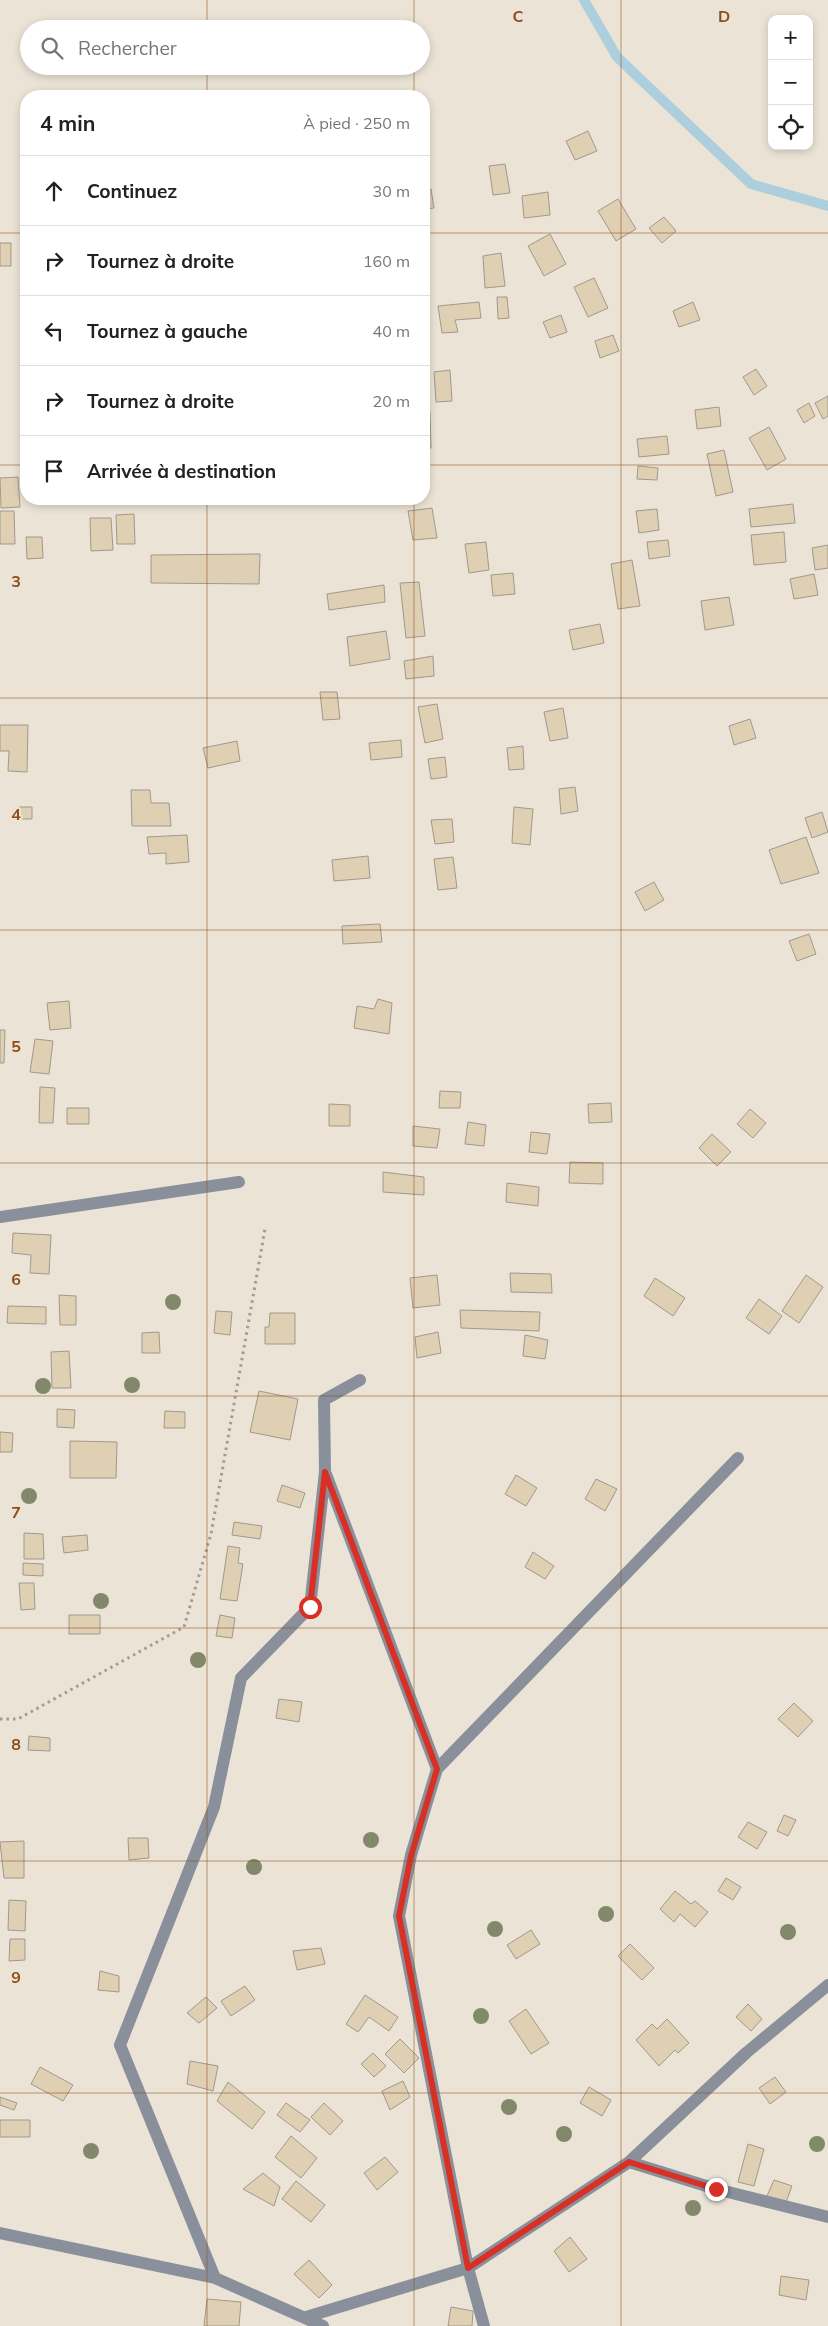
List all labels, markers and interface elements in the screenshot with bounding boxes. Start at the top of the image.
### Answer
text: C [513,6,524,26]
text: D [718,6,730,26]
map controls [768,15,813,150]
button: + [768,15,813,60]
search box [20,20,430,75]
icon: search [38,34,66,62]
text: Rechercher [78,36,177,60]
button: − [768,60,813,105]
button: locate [768,105,813,150]
text: 4 min [40,110,95,136]
text: À pied · 250 m [303,113,410,133]
icon: ahead [40,177,68,205]
text: Continuez [87,179,177,203]
text: 30 m [373,181,410,201]
icon: right [40,247,68,275]
text: Tournez à droite [87,249,234,273]
text: 160 m [363,251,410,271]
icon: left [40,317,68,345]
text: Tournez à gauche [87,319,248,343]
text: 40 m [373,321,410,341]
icon: right [40,387,68,415]
text: Tournez à droite [87,389,234,413]
text: 20 m [373,391,410,411]
icon: arrive [40,457,68,485]
text: Arrivée à destination [87,459,276,483]
text: 3 [11,571,21,591]
text: 4 [11,804,21,824]
text: 5 [11,1036,21,1056]
text: 6 [11,1269,21,1289]
text: 7 [11,1502,21,1522]
route start [299,1596,322,1619]
text: 8 [11,1734,21,1754]
text: 9 [11,1967,21,1987]
route end [705,2178,728,2201]

